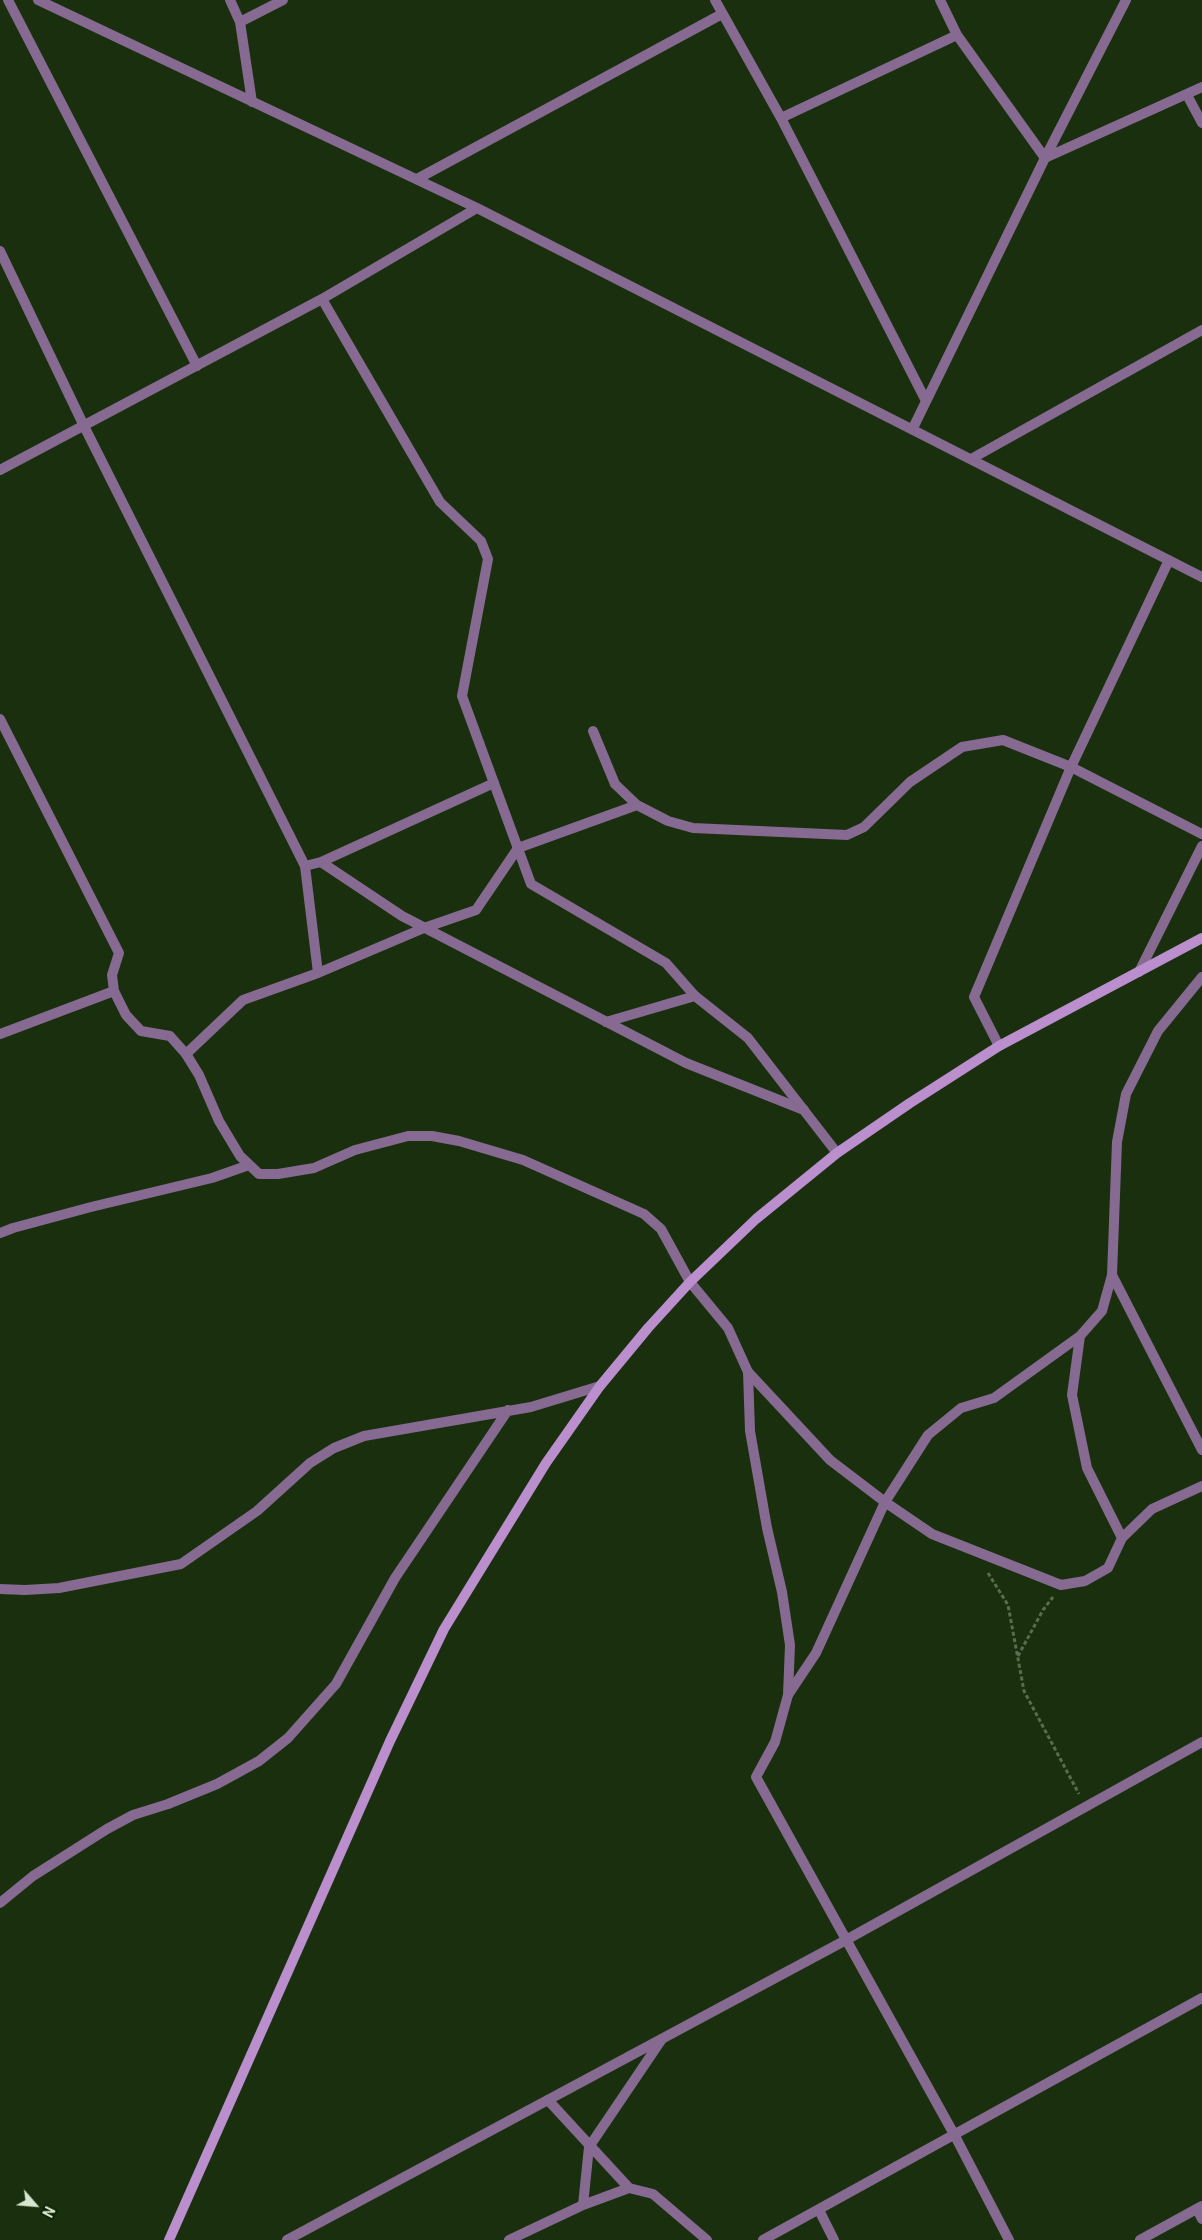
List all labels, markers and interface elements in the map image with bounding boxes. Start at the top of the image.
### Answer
north arrow [10,2180,60,2230]
text: N [39,2204,58,2220]

